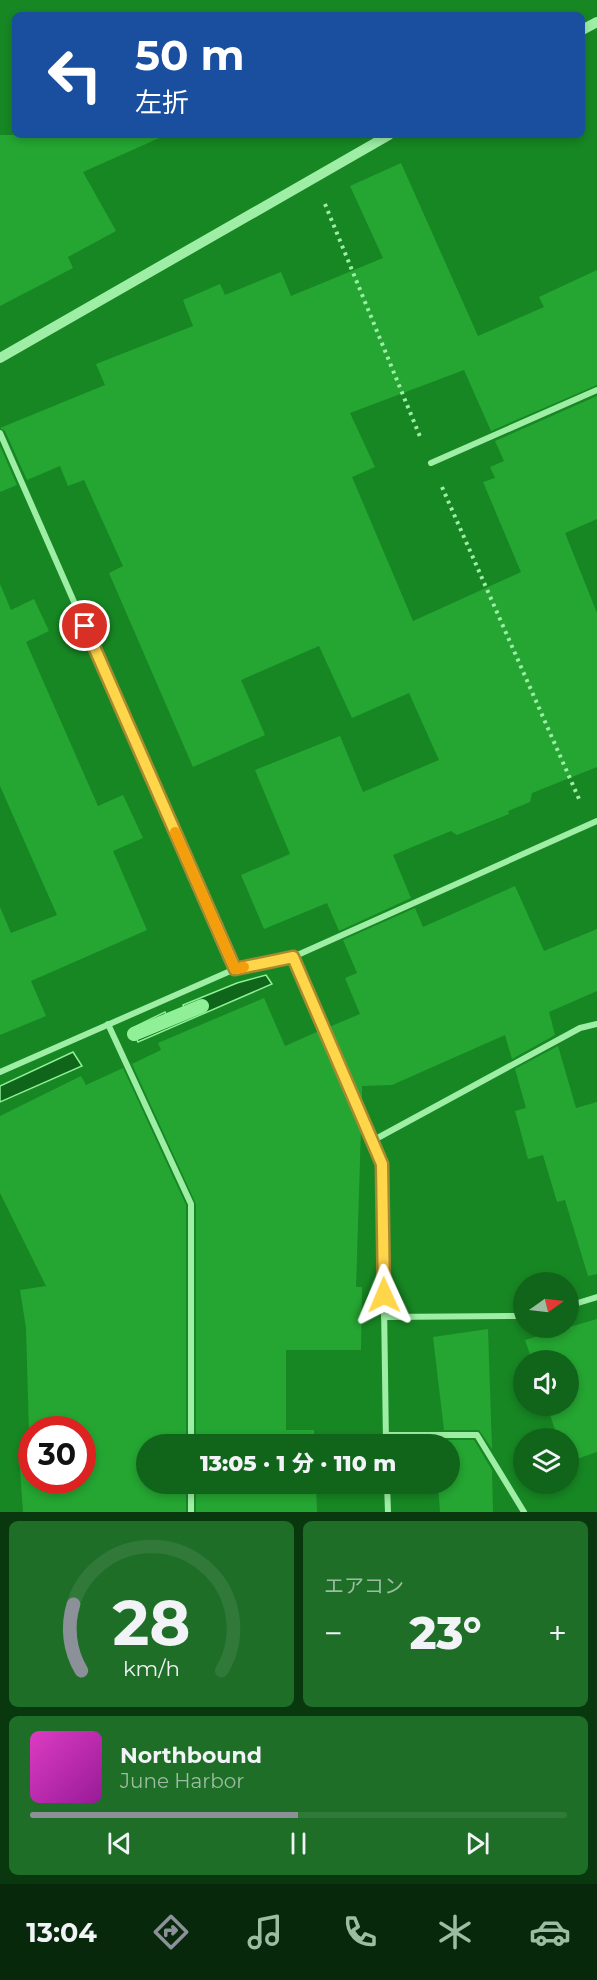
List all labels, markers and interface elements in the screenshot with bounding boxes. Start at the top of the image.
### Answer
text: 50 m [135,29,244,81]
icon: left [36,36,114,114]
text: 左折 [135,86,189,119]
pin [59,600,110,651]
icon: arrive [68,609,101,642]
position arrow [352,1263,416,1327]
north arrow [513,1272,579,1338]
map controls [513,1272,579,1494]
button: sound [513,1350,579,1416]
speed limit sign: 30 [18,1416,96,1494]
button: layers [513,1428,579,1494]
text: 13:05 · 1 分 · 110 m [200,1450,396,1477]
text: エアコン [324,1574,404,1598]
text: 28 [112,1585,190,1661]
text: 23° [409,1605,482,1660]
text: − [324,1613,343,1653]
text: + [548,1613,567,1653]
text: km/h [123,1655,180,1681]
text: Northbound [120,1742,262,1769]
text: June Harbor [120,1769,244,1793]
icon: previous [103,1827,136,1860]
icon: pause [282,1827,315,1860]
icon: next [461,1827,494,1860]
icon: directions [150,1911,192,1953]
icon: music [244,1911,286,1953]
icon: phone [339,1911,381,1953]
icon: climate [434,1911,476,1953]
icon: car [529,1911,571,1953]
text: 13:04 [26,1916,97,1949]

